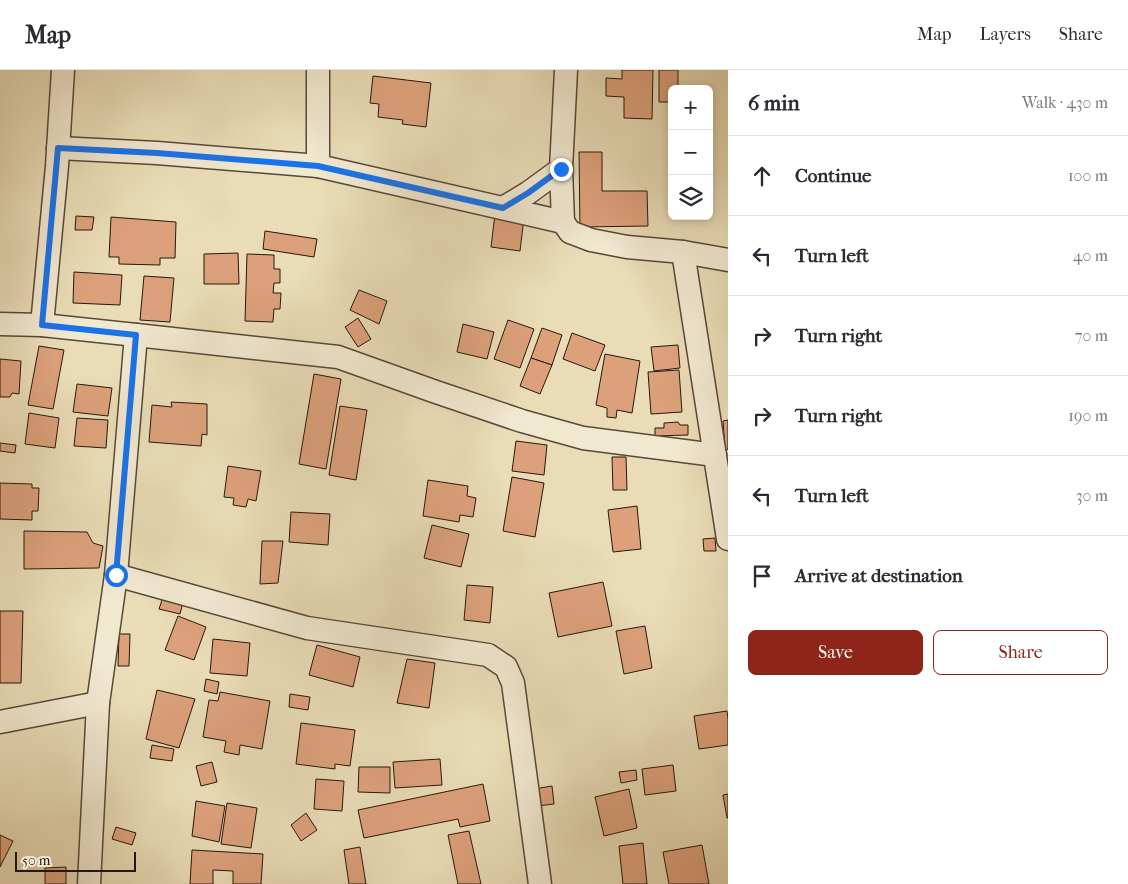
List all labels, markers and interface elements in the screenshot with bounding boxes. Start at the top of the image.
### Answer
text: Map [25,21,71,49]
text: Map [917,24,951,45]
text: Layers [979,24,1031,45]
text: Share [1059,24,1103,45]
map controls [668,85,713,220]
button: + [668,85,713,130]
text: 6 min [748,91,800,115]
text: Walk · 430 m [1022,93,1108,112]
button: − [668,130,713,175]
route end [550,158,573,181]
icon: ahead [748,162,776,190]
text: Continue [795,165,871,187]
text: 100 m [1068,166,1108,185]
button: layers [668,175,713,220]
icon: left [748,242,776,270]
text: Turn left [795,245,869,267]
text: 40 m [1073,246,1108,265]
icon: right [748,322,776,350]
text: Turn right [795,325,882,347]
text: 70 m [1075,326,1108,345]
icon: right [748,402,776,430]
text: Turn right [795,405,882,427]
text: 190 m [1068,406,1108,425]
icon: left [748,482,776,510]
text: Turn left [795,485,869,507]
text: 30 m [1076,486,1108,505]
icon: arrive [748,562,776,590]
route start [105,564,128,587]
text: Arrive at destination [795,565,963,587]
button: Save [748,630,923,675]
button: Share [933,630,1108,675]
scale bar [15,849,136,872]
text: 50 m [22,852,50,869]

